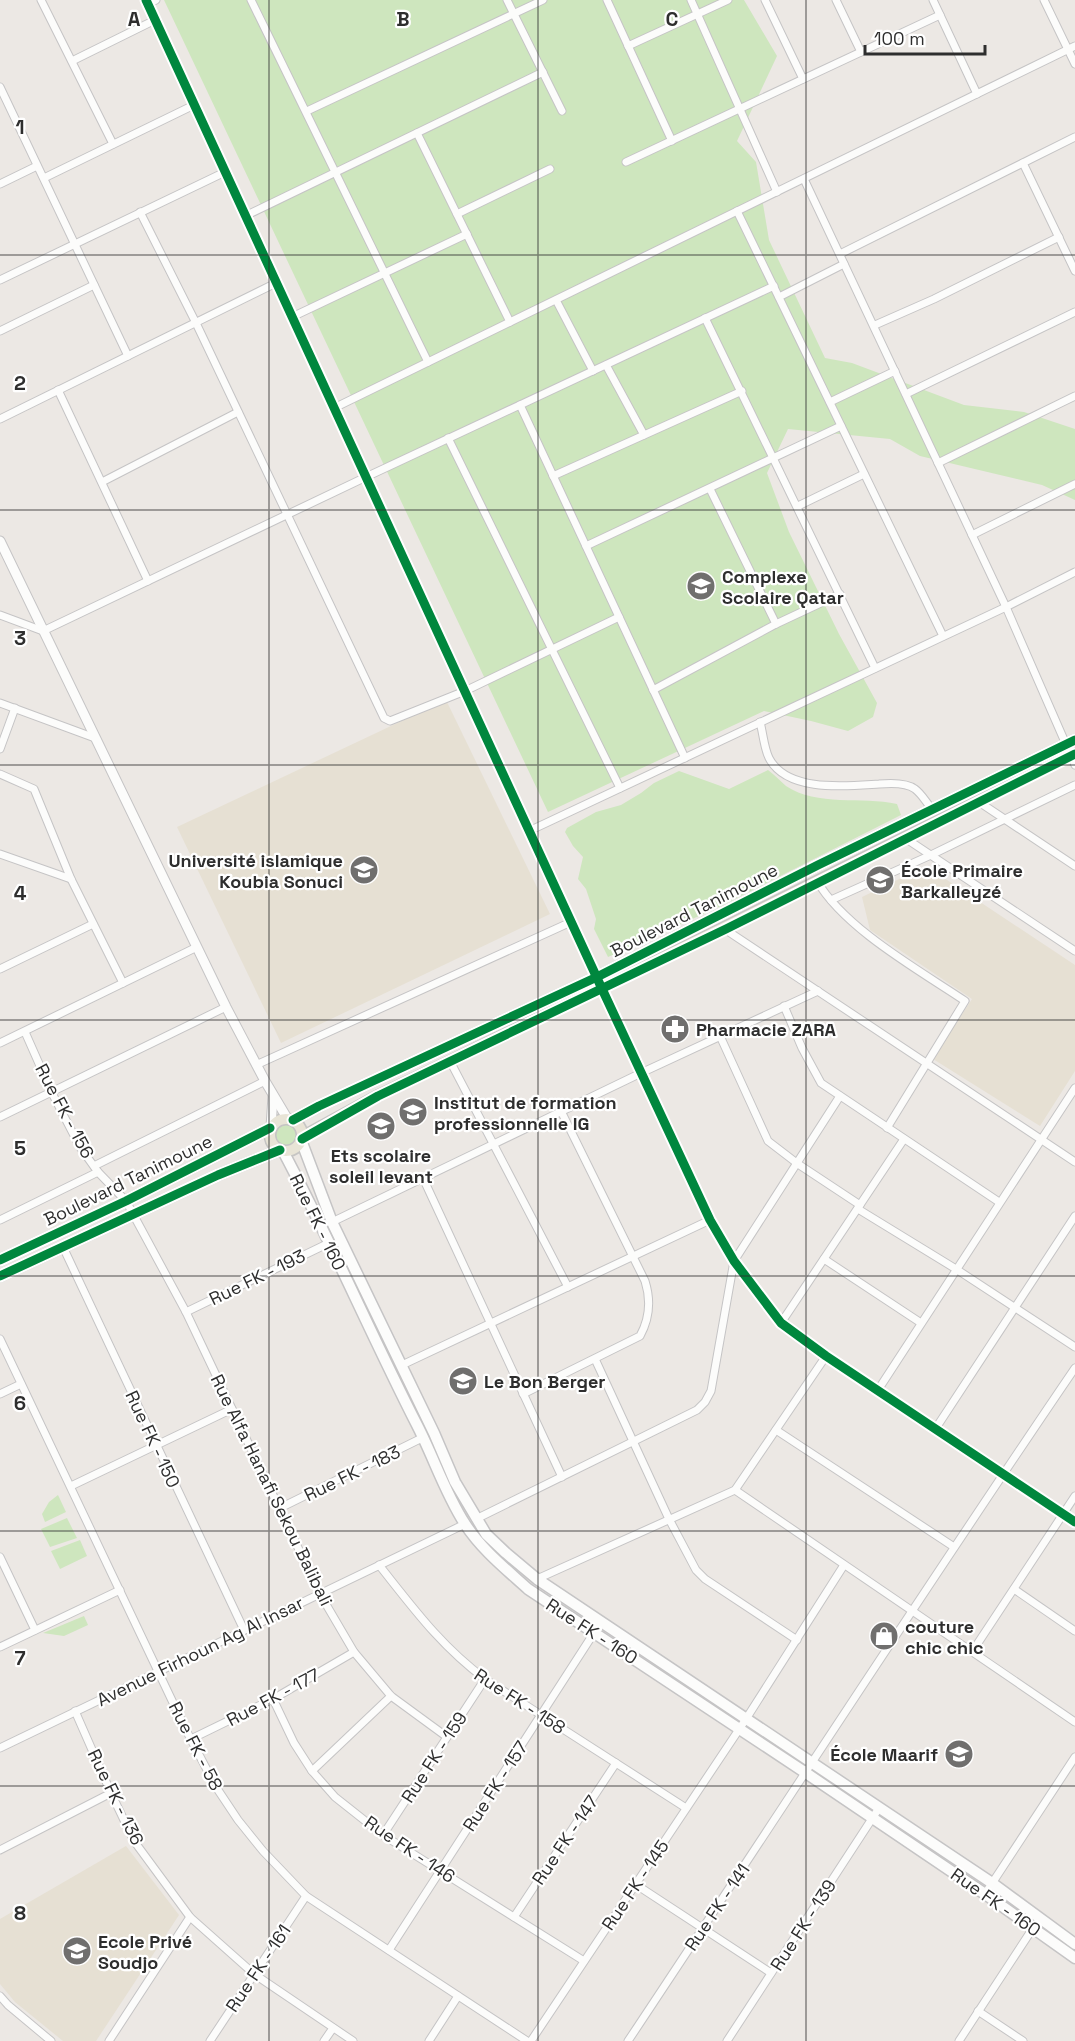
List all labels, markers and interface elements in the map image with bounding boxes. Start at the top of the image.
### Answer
text: A [128,6,141,32]
text: B [396,6,410,32]
text: C [666,6,679,32]
scale bar [865,18,985,56]
text: 100 m [874,27,925,50]
text: 1 [15,114,25,140]
text: 2 [14,370,26,396]
place label: Complexe Scolaire Qatar [722,565,844,609]
school or university icon: Complexe Scolaire Qatar [685,570,717,602]
text: 3 [14,625,26,651]
place label: Université islamique Koubia Sonuci [169,849,343,893]
school or university icon: Université islamique Koubia Sonuci [348,854,380,886]
street label: Boulevard Tanimoune [606,858,782,962]
place label: École Primaire Barkalleyzé [901,859,1023,903]
school or university icon: École Primaire Barkalleyzé [864,864,896,896]
text: 4 [14,880,27,906]
pharmacy icon: Pharmacie ZARA [659,1013,691,1045]
place label: Pharmacie ZARA [696,1018,837,1041]
street label: Rue FK - 156 [30,1060,100,1162]
place label: Institut de formation professionnelle IG [434,1091,617,1135]
school or university icon: Institut de formation professionnelle IG [397,1096,429,1128]
school or university icon: Ets scolaire soleil levant [365,1110,397,1142]
street label: Boulevard Tanimoune [40,1129,216,1231]
text: 5 [14,1135,26,1161]
place label: Ets scolaire soleil levant [329,1144,433,1188]
street label: Rue FK - 160 [285,1170,351,1274]
street label: Rue FK - 193 [205,1244,309,1310]
school or university icon: Le Bon Berger [447,1365,479,1397]
street label: Rue Alfa Hanafi Sekou Balibali [206,1370,338,1610]
place label: Le Bon Berger [484,1370,605,1393]
street label: Rue FK - 150 [120,1387,186,1491]
text: 6 [14,1390,26,1416]
street label: Rue FK - 183 [300,1440,404,1506]
street label: Avenue Firhoun Ag Al Insar [93,1591,307,1711]
street label: Rue FK - 160 [542,1593,642,1669]
place label: couture chic chic [905,1615,984,1659]
shop icon: couture chic chic [868,1620,900,1652]
text: 7 [14,1645,26,1671]
street label: Rue FK - 177 [222,1663,324,1731]
street label: Rue FK - 158 [470,1663,570,1739]
street label: Rue FK - 58 [164,1698,228,1794]
street label: Rue FK - 159 [396,1707,472,1807]
street label: Rue FK - 157 [457,1737,533,1835]
school or university icon: École Maarif [943,1738,975,1770]
place label: École Maarif [830,1743,938,1766]
street label: Rue FK - 136 [83,1745,149,1849]
street label: Rue FK - 147 [527,1791,603,1889]
street label: Rue FK - 146 [360,1810,460,1888]
street label: Rue FK - 145 [596,1835,674,1935]
street label: Rue FK - 141 [679,1859,755,1955]
street label: Rue FK - 160 [946,1863,1046,1941]
street label: Rue FK - 139 [765,1875,841,1975]
text: 8 [14,1900,26,1926]
street label: Rue FK - 161 [220,1920,296,2016]
place label: Ecole Privé Soudjo [98,1930,192,1974]
school or university icon: Ecole Privé Soudjo [61,1935,93,1967]

